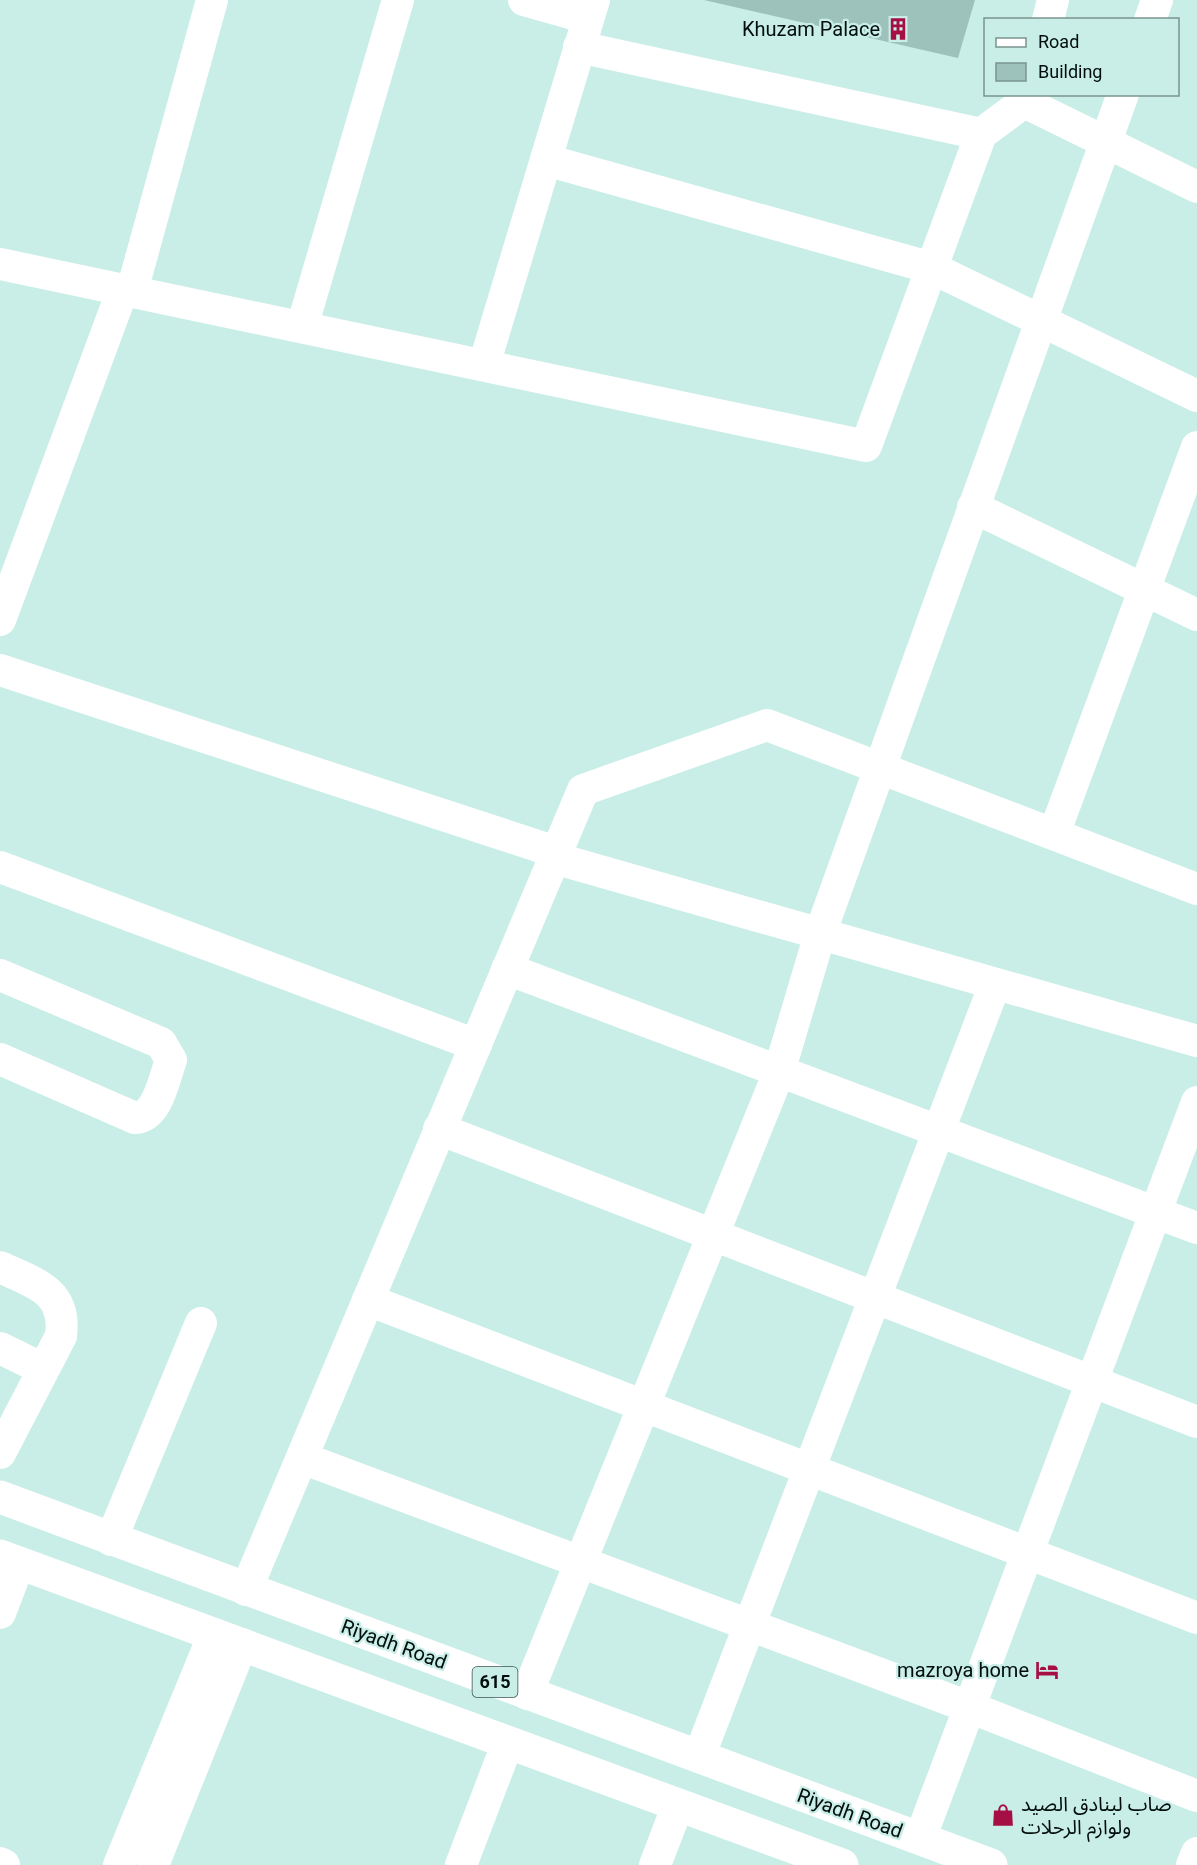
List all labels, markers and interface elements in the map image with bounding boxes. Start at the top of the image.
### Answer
building icon: Khuzam Palace [885,16,911,42]
place label: Khuzam Palace [742,17,880,41]
legend [984,18,1179,96]
text: Road [1038,31,1079,52]
text: Building [1038,61,1102,82]
street label: Riyadh Road [338,1614,450,1674]
hotel icon: mazroya home [1034,1657,1060,1683]
place label: mazroya home [897,1658,1029,1682]
road number: 615 [472,1667,518,1697]
street label: Riyadh Road [794,1783,906,1843]
place label: صاب لبنادق الصيد ولوازم الرحلات [1021,1792,1171,1842]
shop icon: صاب لبنادق الصيد ولوازم الرحلات [990,1802,1016,1828]

